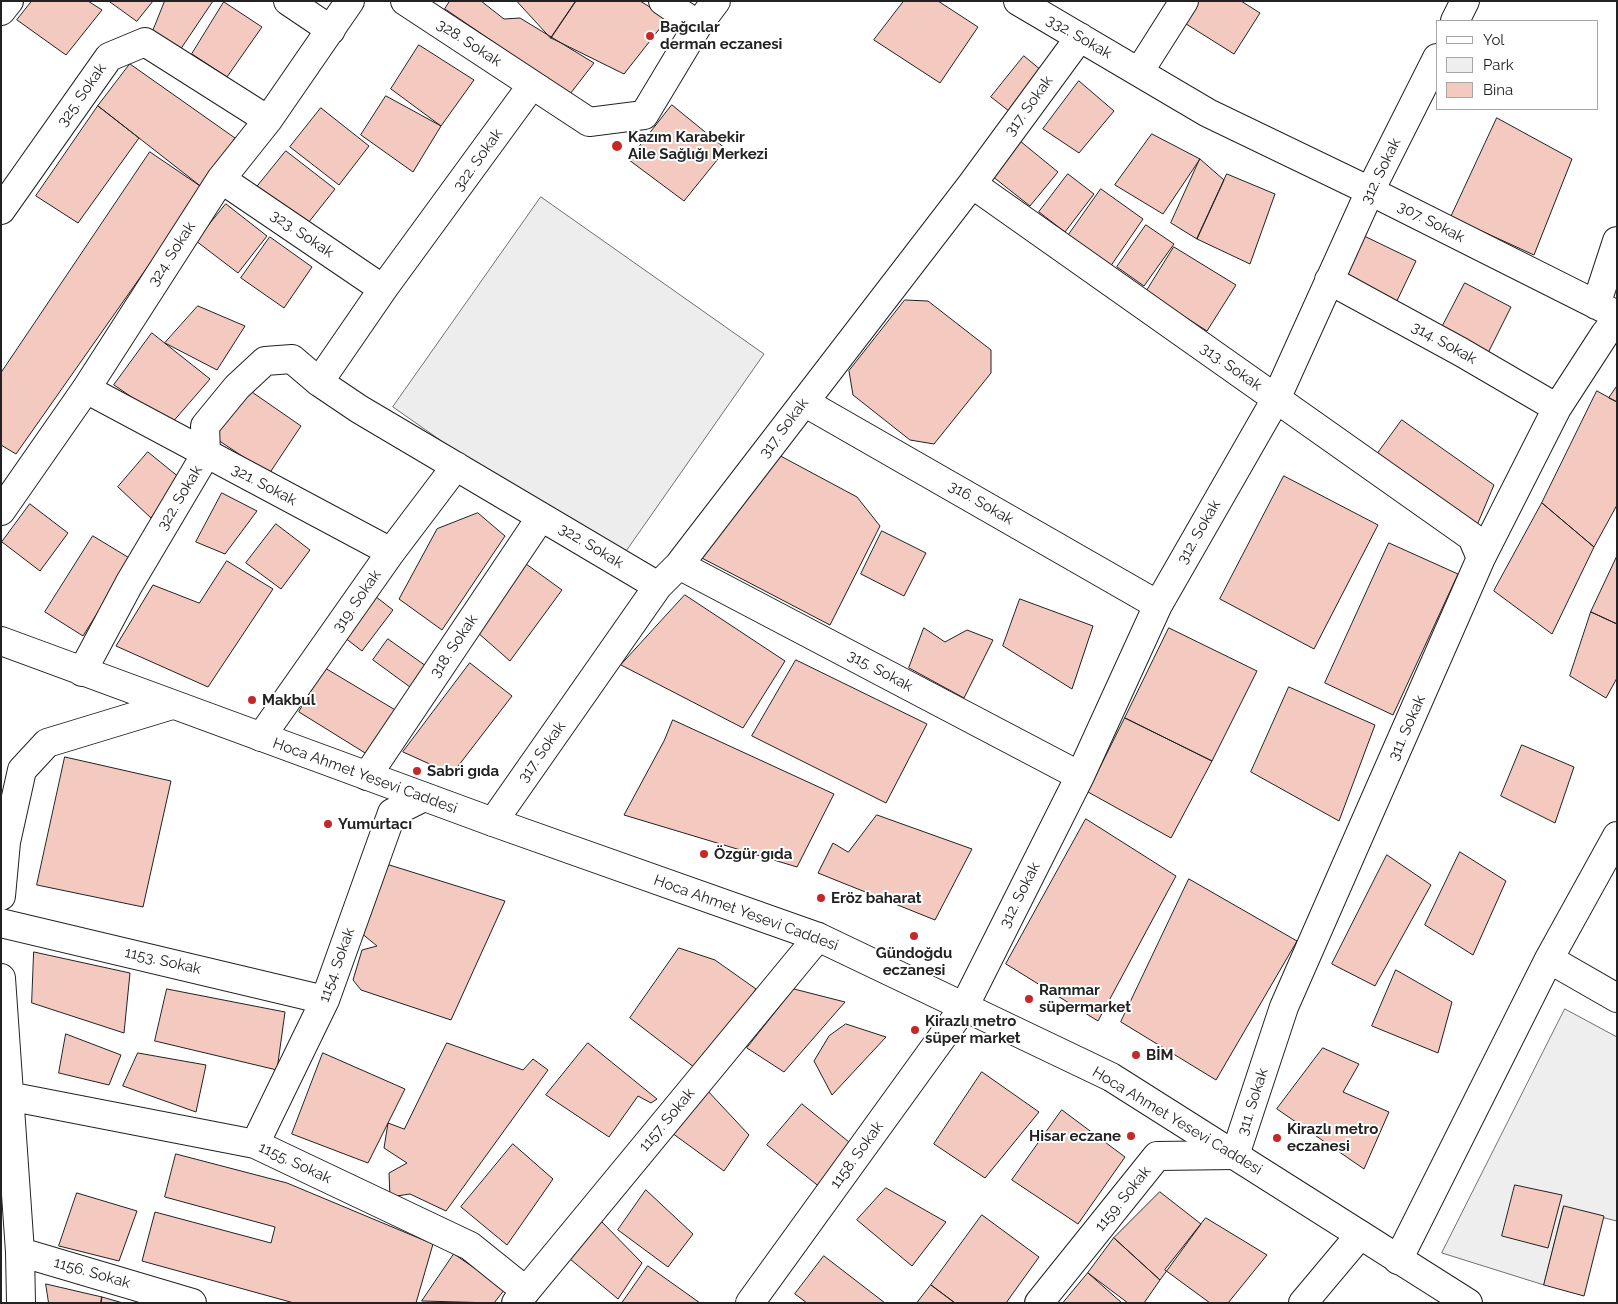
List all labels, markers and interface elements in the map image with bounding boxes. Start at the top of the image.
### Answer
street label: 332. Sokak [1043,11,1115,63]
street label: 328. Sokak [433,15,505,71]
place label: Bağcılar derman eczanesi [660,18,782,53]
legend [1436,20,1598,110]
marker: Bağcılar derman eczanesi [644,30,656,42]
text: Yol [1483,31,1504,49]
text: Park [1483,56,1514,74]
street label: 325. Sokak [54,60,110,130]
street label: 317. Sokak [1001,72,1057,140]
text: Bina [1483,81,1513,99]
street label: 322. Sokak [449,125,507,195]
place label: Kazım Karabekir Aile Sağlığı Merkezi [628,128,768,163]
street label: 312. Sokak [1357,135,1405,207]
marker: Kazım Karabekir Aile Sağlığı Merkezi [610,139,624,153]
street label: 307. Sokak [1394,197,1468,247]
street label: 323. Sokak [267,206,337,262]
street label: 324. Sokak [145,219,199,289]
street label: 314. Sokak [1408,318,1480,368]
street label: 313. Sokak [1197,339,1265,395]
street label: 317. Sokak [756,395,812,461]
street label: 321. Sokak [228,460,300,510]
street label: 322. Sokak [154,462,206,534]
street label: 316. Sokak [945,477,1017,529]
street label: 312. Sokak [1173,497,1225,567]
street label: 322. Sokak [555,520,627,572]
street label: 319. Sokak [329,566,385,636]
street label: 318. Sokak [426,611,482,681]
street label: 315. Sokak [844,646,916,696]
place label: Makbul [262,691,315,709]
street label: 311. Sokak [1385,693,1429,763]
marker: Makbul [246,694,258,706]
street label: 317. Sokak [515,718,569,786]
street label: Hoca Ahmet Yesevi Caddesi [270,734,460,818]
place label: Sabri gıda [427,762,499,780]
marker: Sabri gıda [411,765,423,777]
place label: Yumurtacı [338,815,412,833]
marker: Yumurtacı [322,818,334,830]
place label: Özgür gıda [714,845,792,863]
marker: Özgür gıda [698,848,710,860]
street label: 312. Sokak [996,859,1044,931]
street label: Hoca Ahmet Yesevi Caddesi [651,871,841,955]
place label: Eröz baharat [831,889,921,907]
marker: Eröz baharat [815,892,827,904]
street label: 1154. Sokak [315,925,359,1005]
marker: Gündoğdu eczanesi [908,930,920,942]
street label: 1153. Sokak [123,943,203,979]
place label: Gündoğdu eczanesi [876,944,952,979]
place label: Rammar süpermarket [1039,981,1131,1016]
marker: Rammar süpermarket [1023,993,1035,1005]
place label: Kirazlı metro süper market [925,1012,1021,1047]
marker: Kirazlı metro süper market [909,1024,921,1036]
place label: BİM [1146,1046,1173,1064]
marker: BİM [1130,1049,1142,1061]
street label: Hoca Ahmet Yesevi Caddesi [1089,1063,1265,1179]
street label: 311. Sokak [1234,1066,1272,1138]
street label: 1157. Sokak [635,1085,699,1155]
street label: 1158. Sokak [827,1118,887,1192]
place label: Kirazlı metro eczanesi [1287,1120,1378,1155]
place label: Hisar eczane [1029,1127,1121,1145]
marker: Hisar eczane [1125,1130,1137,1142]
marker: Kirazlı metro eczanesi [1271,1132,1283,1144]
street label: 1155. Sokak [256,1138,334,1188]
street label: 1159. Sokak [1091,1163,1155,1235]
street label: 1156. Sokak [52,1253,132,1293]

